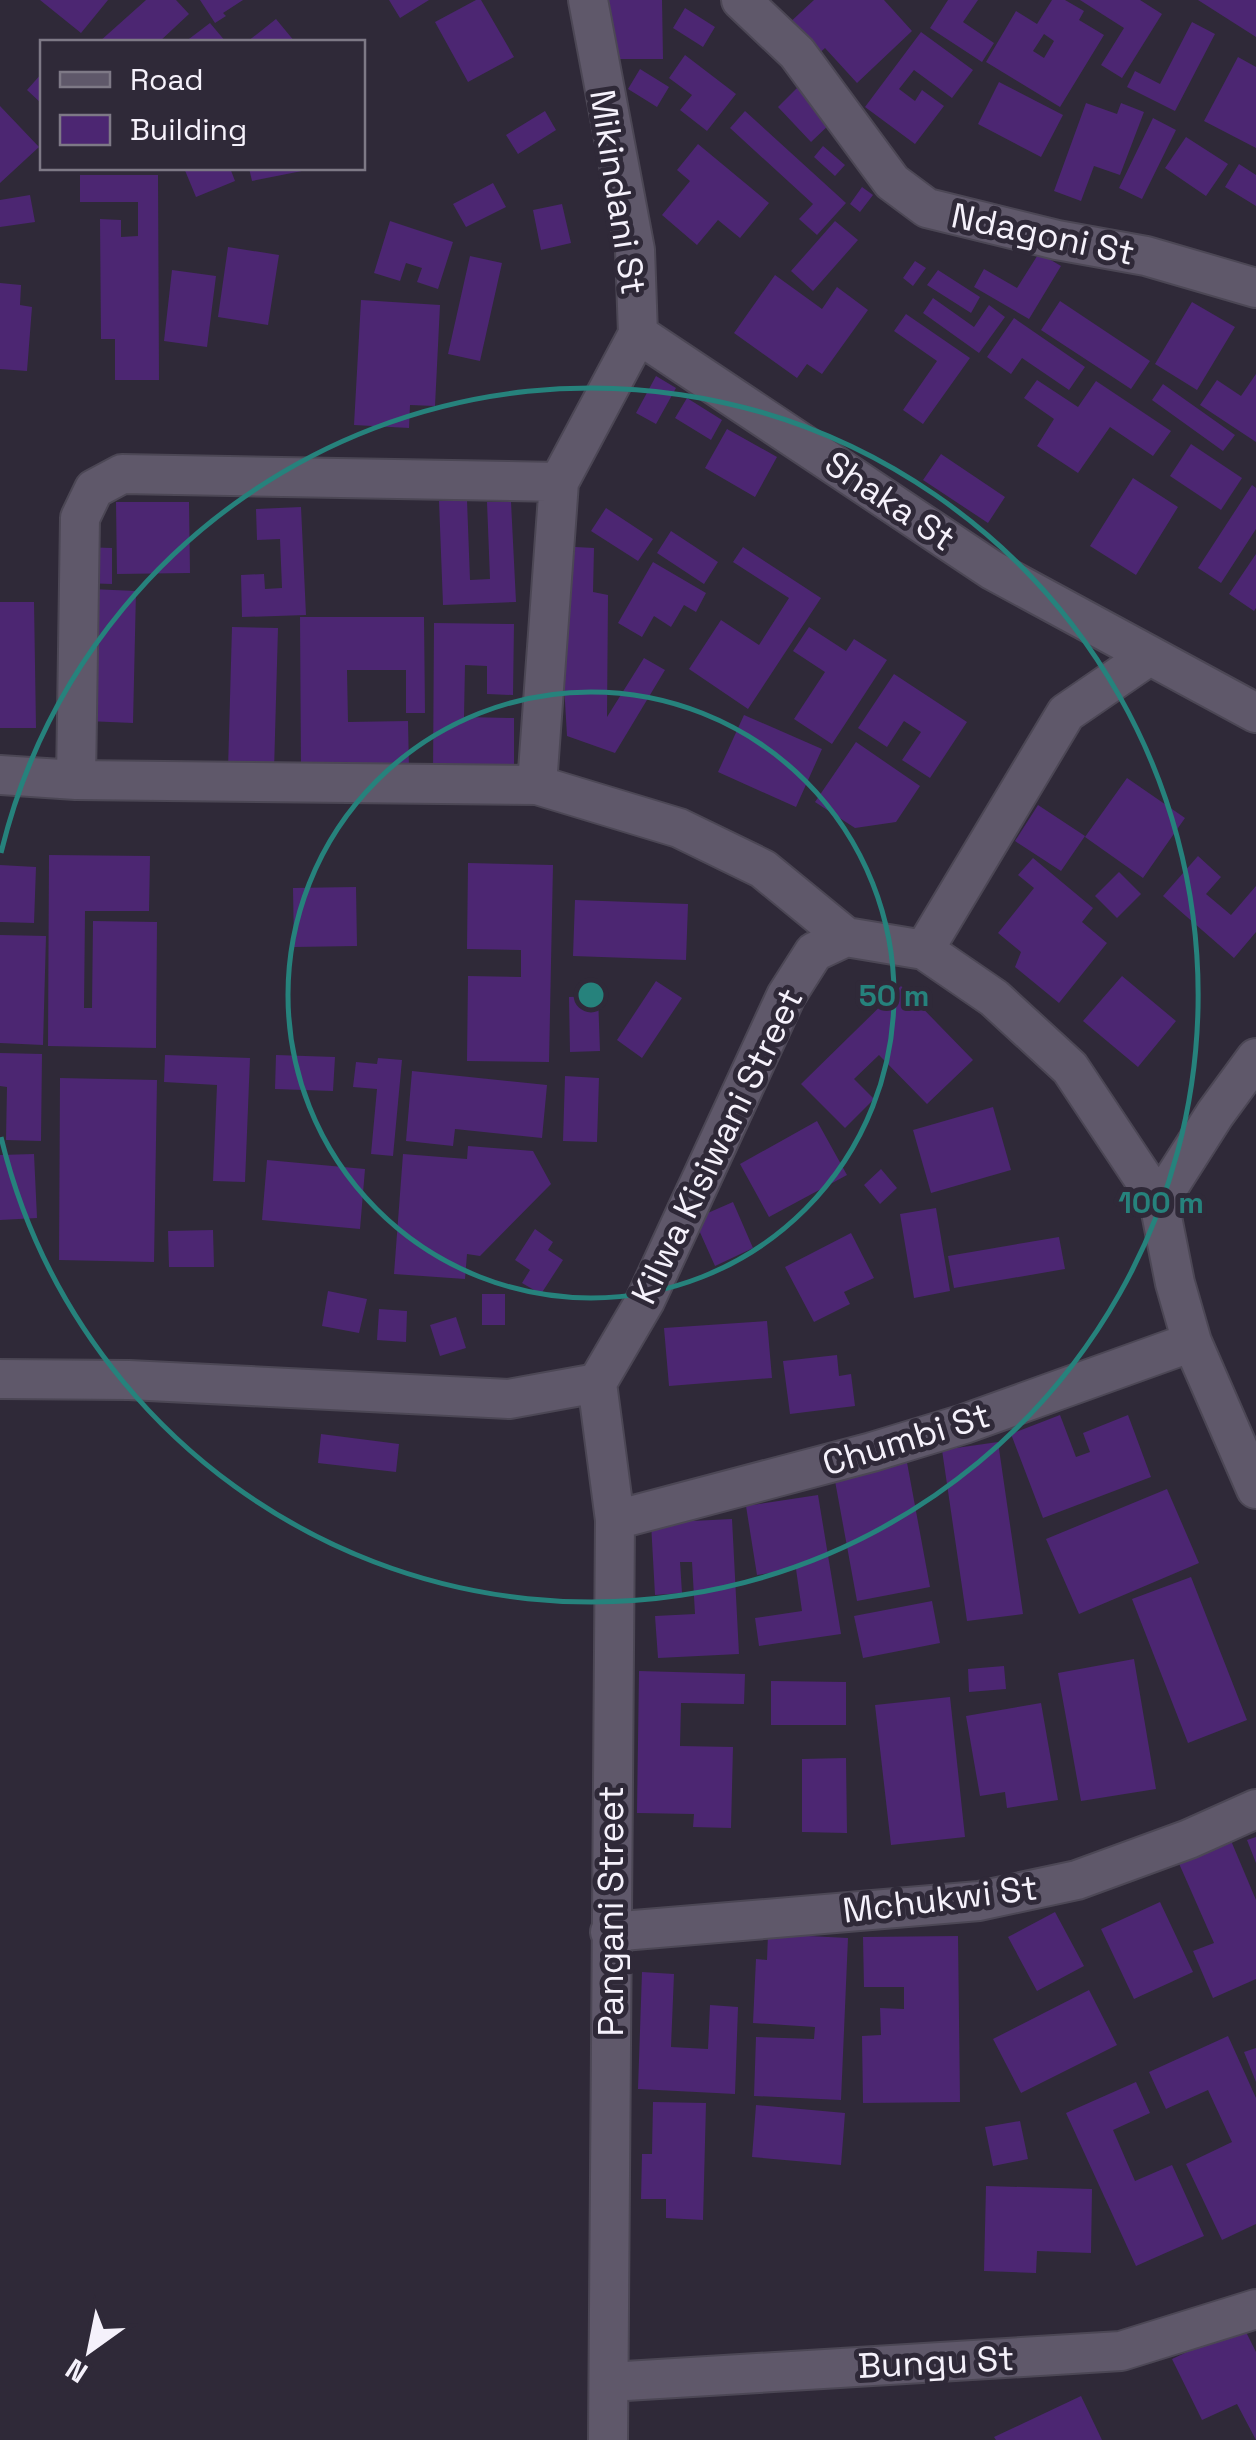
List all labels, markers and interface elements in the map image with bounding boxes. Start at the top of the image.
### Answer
legend [40,40,365,170]
text: Road [130,60,204,99]
street label: Mikindani St [580,86,656,298]
text: Building [130,110,247,149]
street label: Ndagoni St [947,193,1139,275]
street label: Shaka St [816,441,964,561]
text: 50 m [859,976,929,1015]
centre of rings [573,977,609,1013]
street label: Kilwa Kisiwani Street [621,981,813,1311]
text: 100 m [1118,1183,1204,1222]
street label: Chumbi St [817,1393,995,1485]
street label: Pangani Street [589,1786,633,2036]
street label: Mchukwi St [840,1865,1040,1933]
north arrow [40,2300,140,2400]
street label: Bungu St [857,2336,1015,2388]
text: N [59,2351,94,2391]

